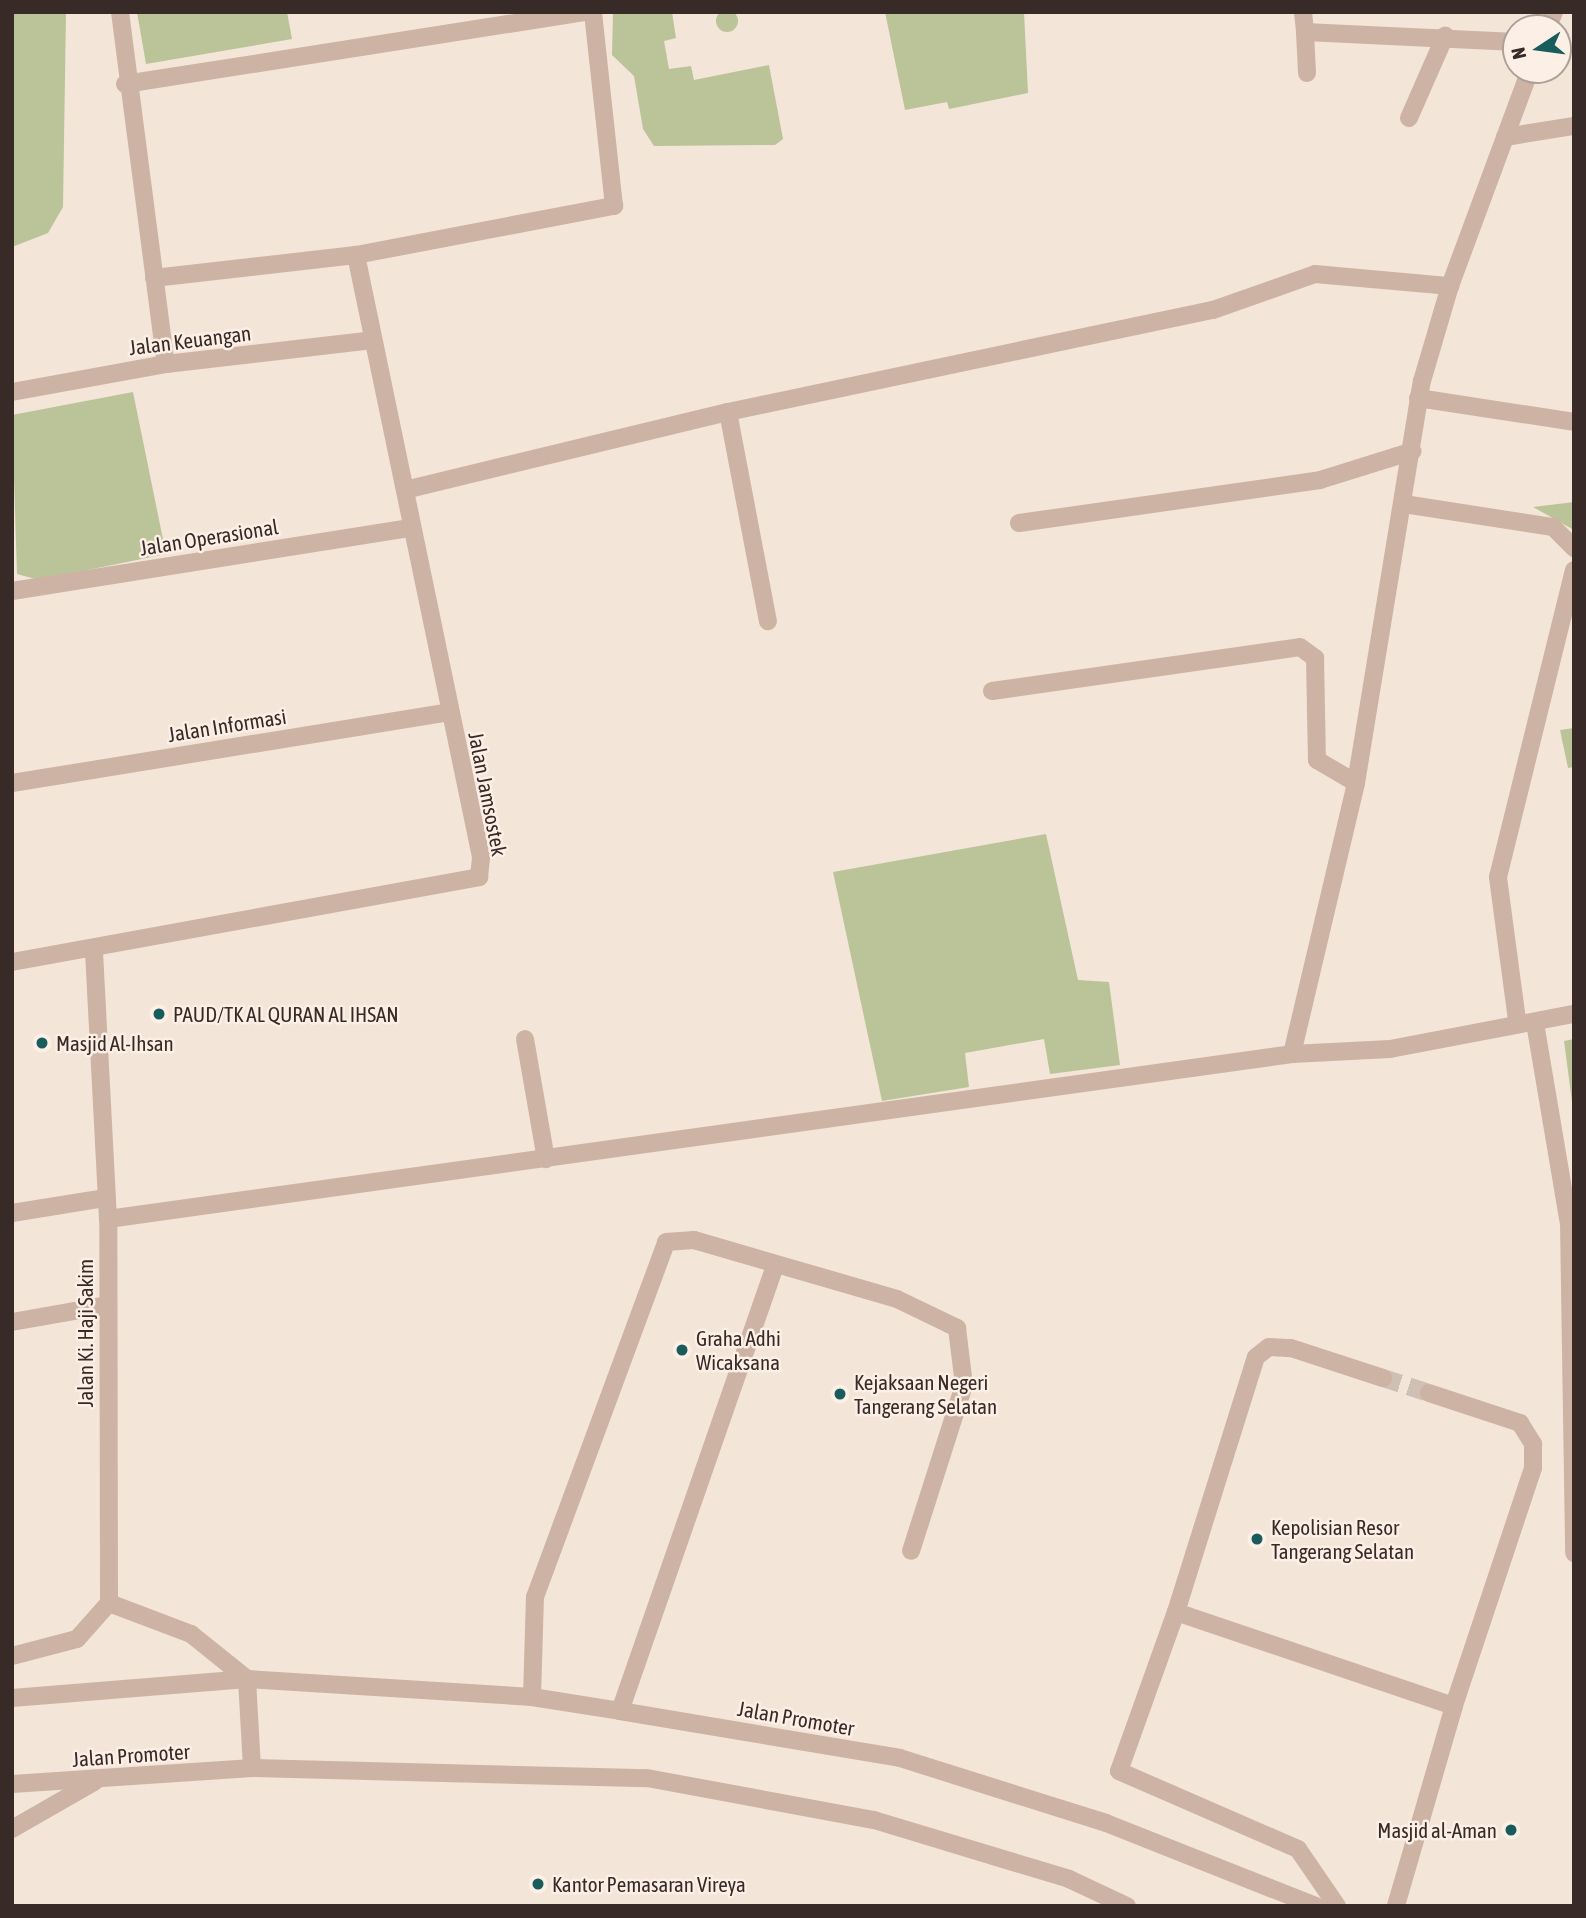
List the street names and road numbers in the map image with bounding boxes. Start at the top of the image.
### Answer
street label: Jalan Keuangan [127,320,253,360]
street label: Jalan Operasional [138,514,280,560]
street label: Jalan Informasi [166,703,288,747]
street label: Jalan Jamsostek [464,730,512,858]
street label: Jalan Ki. Haji Sakim [72,1259,98,1407]
street label: Jalan Promoter [736,1695,856,1741]
street label: Jalan Promoter [71,1738,191,1772]

